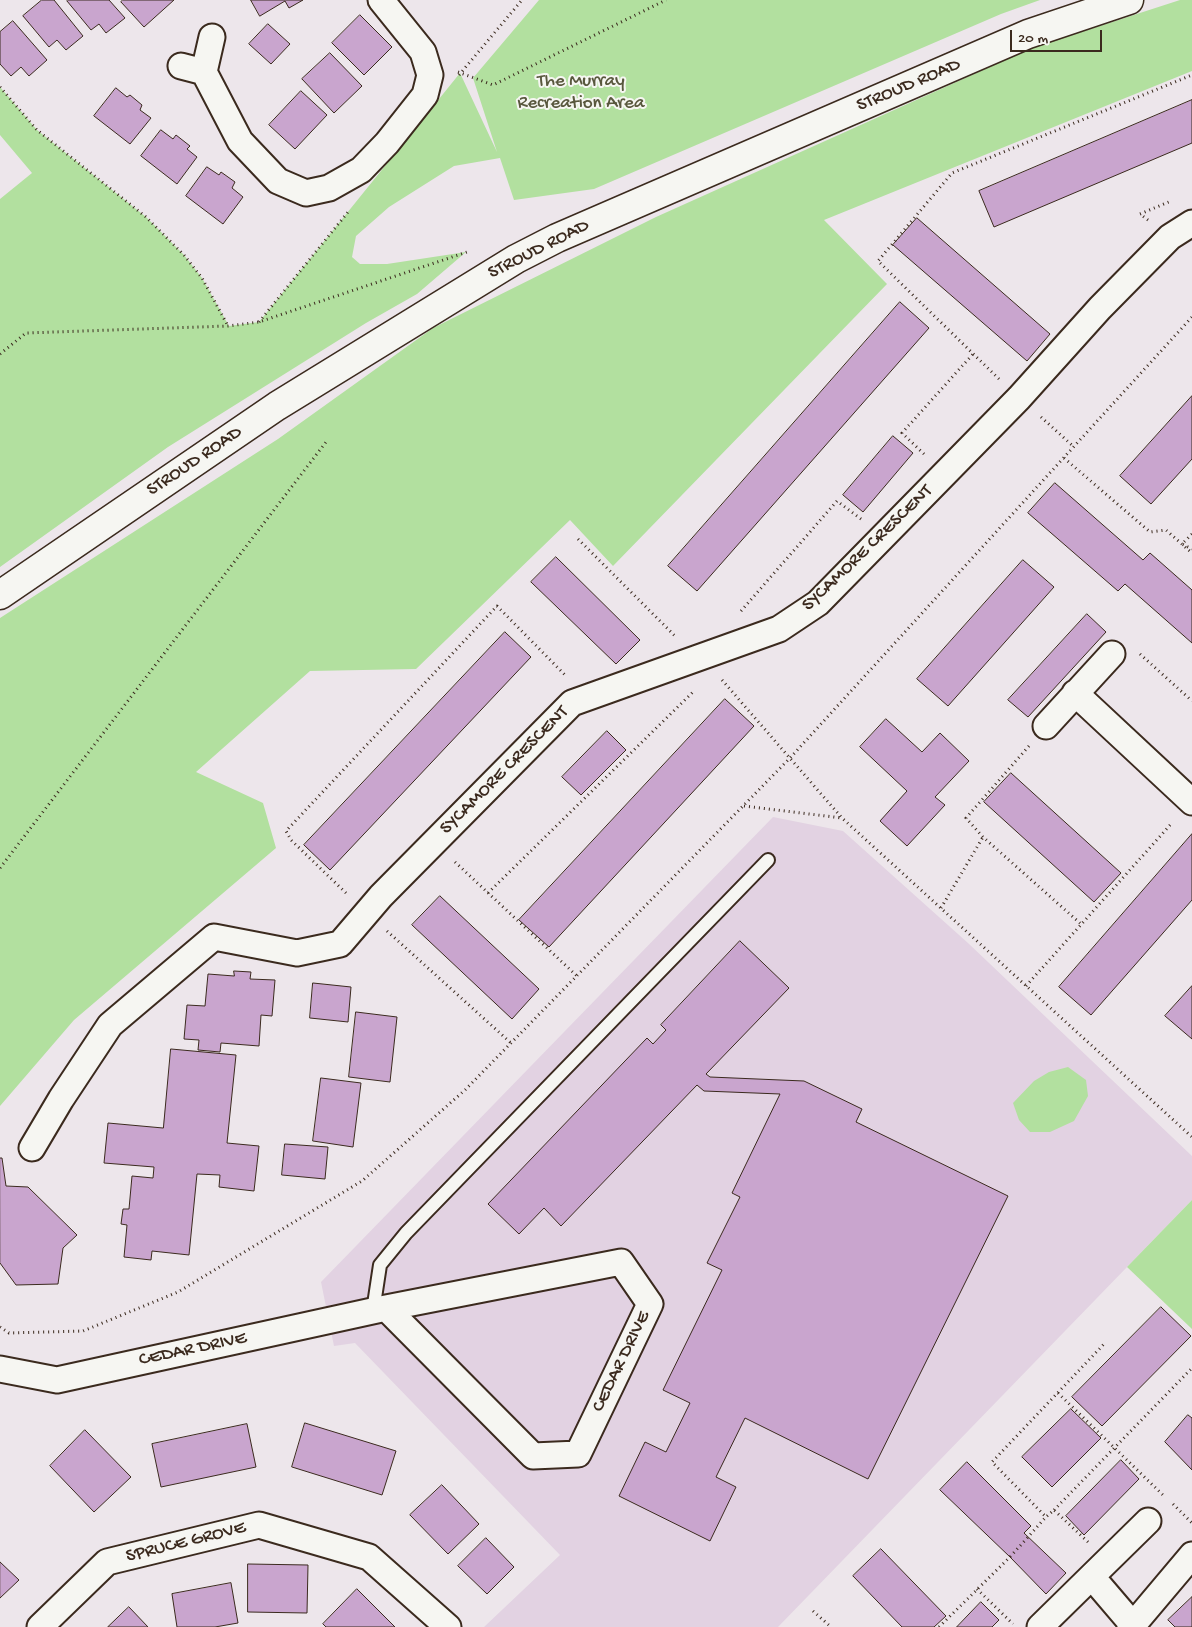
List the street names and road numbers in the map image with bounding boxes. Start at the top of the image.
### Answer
street label: STROUD ROAD [854,54,964,118]
street label: STROUD ROAD [485,215,593,285]
street label: STROUD ROAD [143,422,247,502]
street label: SYCAMORE CRESCENT [798,481,938,617]
street label: SYCAMORE CRESCENT [436,702,574,840]
street label: CEDAR DRIVE [588,1308,656,1416]
street label: CEDAR DRIVE [137,1327,249,1373]
street label: SPRUCE GROVE [124,1517,248,1569]

